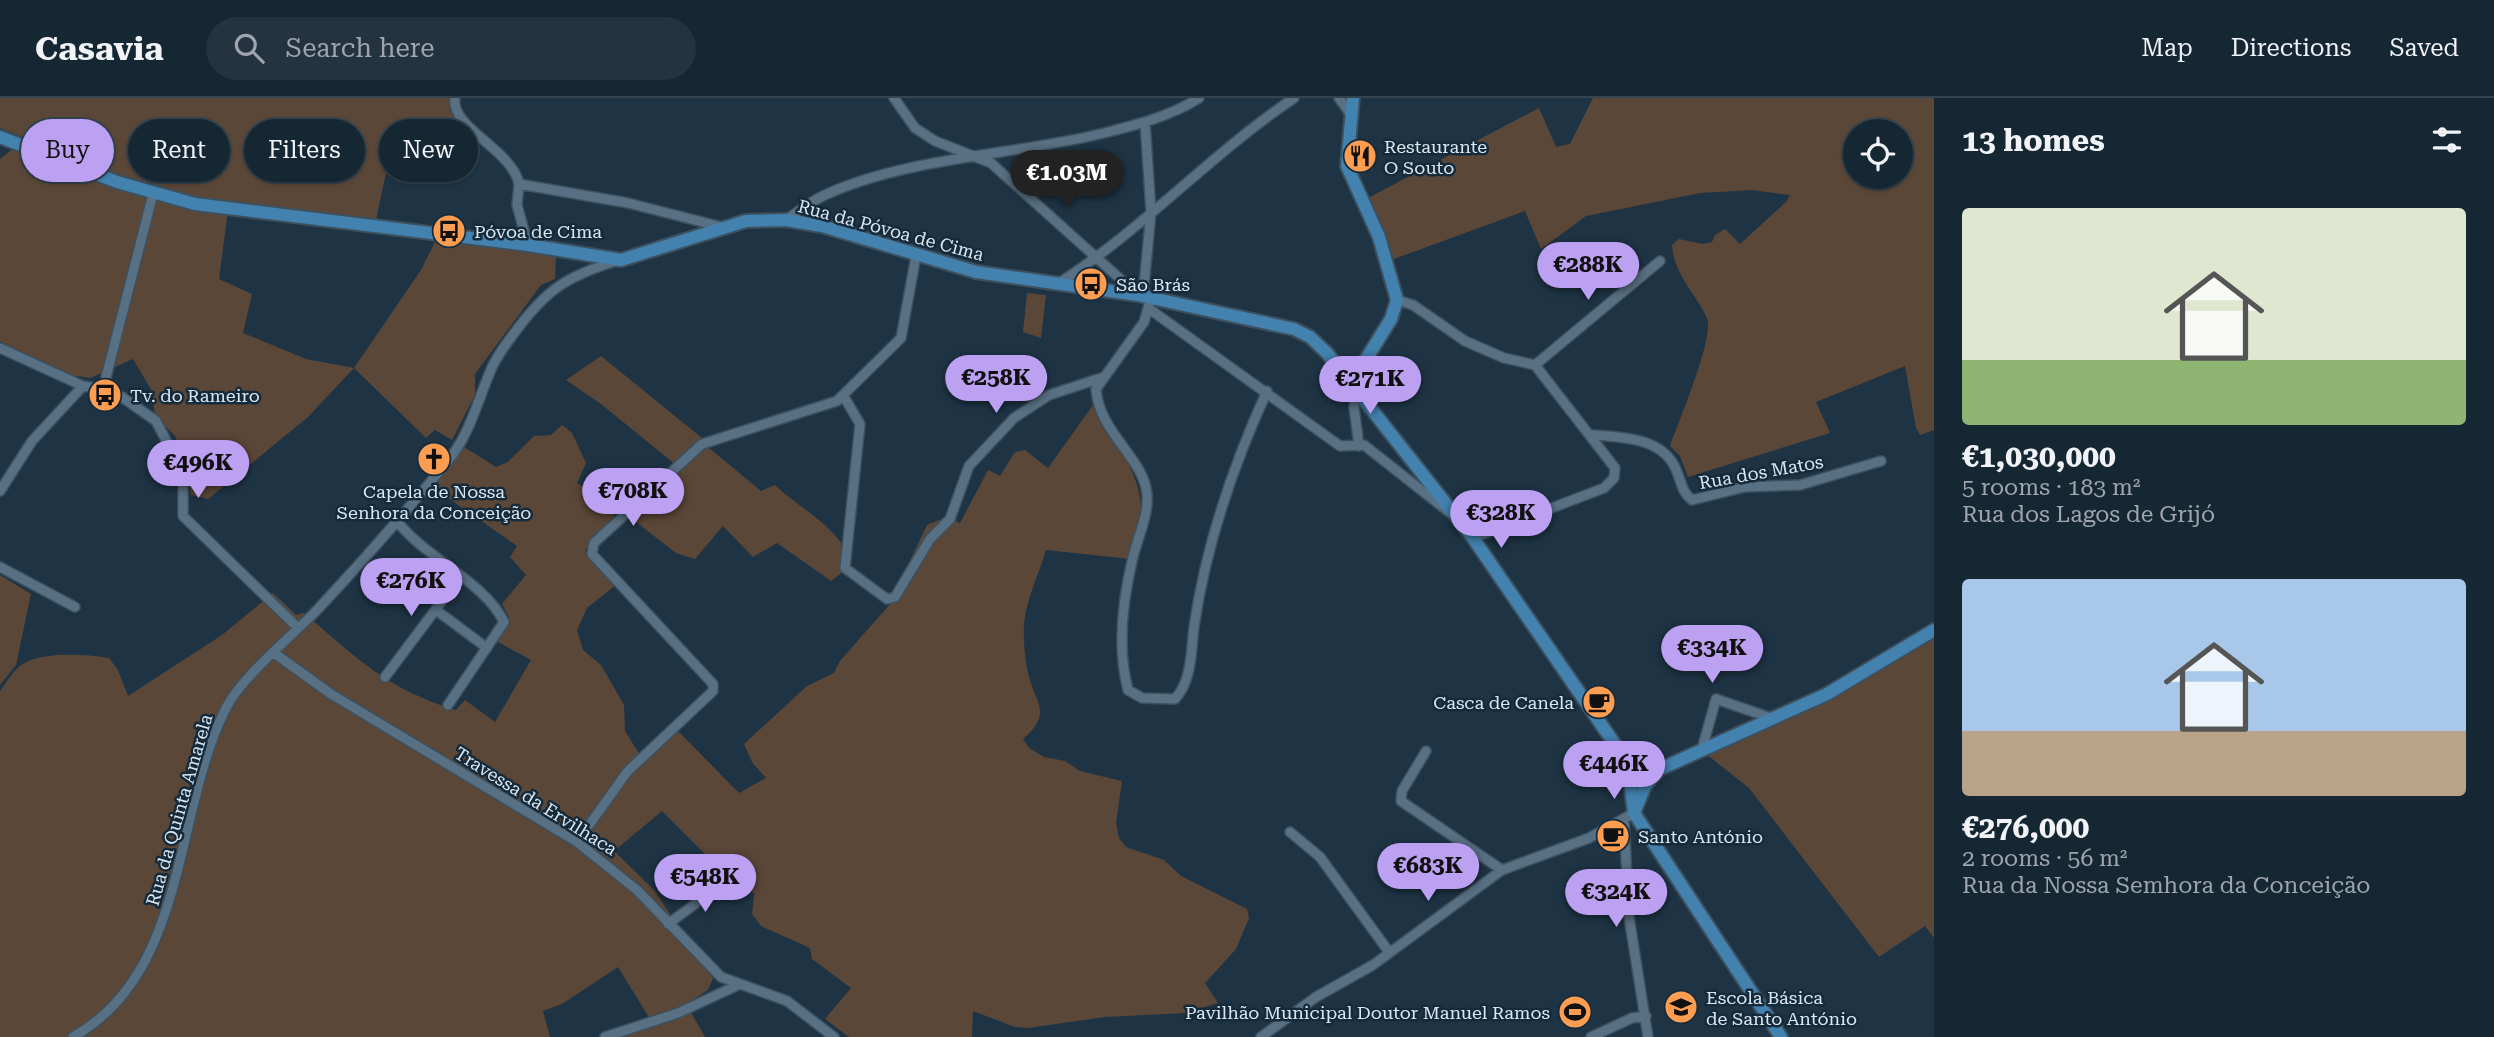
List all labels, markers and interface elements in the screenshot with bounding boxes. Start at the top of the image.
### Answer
search box [206,17,696,80]
text: Casavia [35,29,164,68]
icon: search [230,29,268,67]
text: Search here [286,33,434,63]
text: Map [2141,34,2193,62]
text: Directions [2231,34,2351,62]
text: Saved [2389,34,2459,62]
chip: Buy [21,119,114,182]
chip: Rent [128,119,230,182]
chip: Filters [244,119,365,182]
chip: New [379,119,478,182]
map controls [1843,119,1913,189]
button: locate [1843,119,1913,189]
icon: filters [2428,121,2466,159]
text: 13 homes [1962,123,2105,158]
place label: Restaurante O Souto [1384,136,1487,178]
restaurant icon: Restaurante O Souto [1341,137,1379,175]
pin: €1.03M [1010,150,1124,210]
text: €1.03M [1027,159,1107,186]
street label: Rua da Póvoa de Cima [796,195,986,265]
bus stop icon: Póvoa de Cima [430,212,468,250]
place label: Póvoa de Cima [474,221,602,242]
pin: €288K [1539,242,1637,302]
text: €288K [1553,251,1623,278]
icon: home [2151,253,2277,379]
bus stop icon: São Brás [1072,265,1110,303]
place label: São Brás [1116,274,1190,295]
pin: €258K [947,356,1045,415]
pin: €271K [1321,356,1419,416]
text: €258K [961,364,1031,391]
text: €271K [1335,365,1405,392]
bus stop icon: Tv. do Rameiro [86,376,124,414]
place label: Tv. do Rameiro [130,385,260,406]
text: €1,030,000 [1962,439,2116,474]
pin: €496K [149,440,247,500]
church icon: Capela de Nossa Senhora da Conceição [415,440,453,478]
text: €496K [163,449,233,476]
street label: Rua dos Matos [1697,451,1825,493]
pin: €708K [584,468,682,528]
text: 5 rooms · 183 m² [1962,474,2140,501]
text: €708K [598,477,668,504]
place label: Capela de Nossa Senhora da Conceição [337,481,531,523]
pin: €328K [1452,490,1550,550]
text: €328K [1466,499,1536,526]
text: Rua dos Lagos de Grijó [1962,501,2215,528]
pin: €276K [362,559,460,618]
text: €276K [376,567,446,594]
icon: home [2151,624,2277,750]
pin: €334K [1663,626,1761,685]
text: €334K [1677,634,1747,661]
cafe icon: Casca de Canela [1580,683,1618,721]
place label: Casca de Canela [1433,692,1574,713]
street label: Rua da Quinta Amarela [142,712,216,908]
street label: Travessa da Ervilhaca [451,742,621,860]
pin: €446K [1565,742,1663,801]
text: €446K [1579,750,1649,777]
text: €276,000 [1962,810,2089,845]
cafe icon: Santo António [1594,817,1632,855]
place label: Santo António [1638,826,1763,847]
pin: €683K [1379,844,1477,903]
text: 2 rooms · 56 m² [1962,845,2128,872]
text: €683K [1393,852,1463,879]
pin: €548K [656,854,754,914]
text: €548K [670,863,740,890]
pin: €324K [1567,870,1665,929]
text: Rua da Nossa Semhora da Conceição [1962,872,2370,899]
text: €324K [1581,878,1651,905]
place label: Escola Básica de Santo António [1706,987,1857,1029]
school or university icon: Escola Básica de Santo António [1662,988,1700,1026]
sports icon: Pavilhão Municipal Doutor Manuel Ramos [1556,993,1594,1031]
place label: Pavilhão Municipal Doutor Manuel Ramos [1185,1002,1550,1023]

